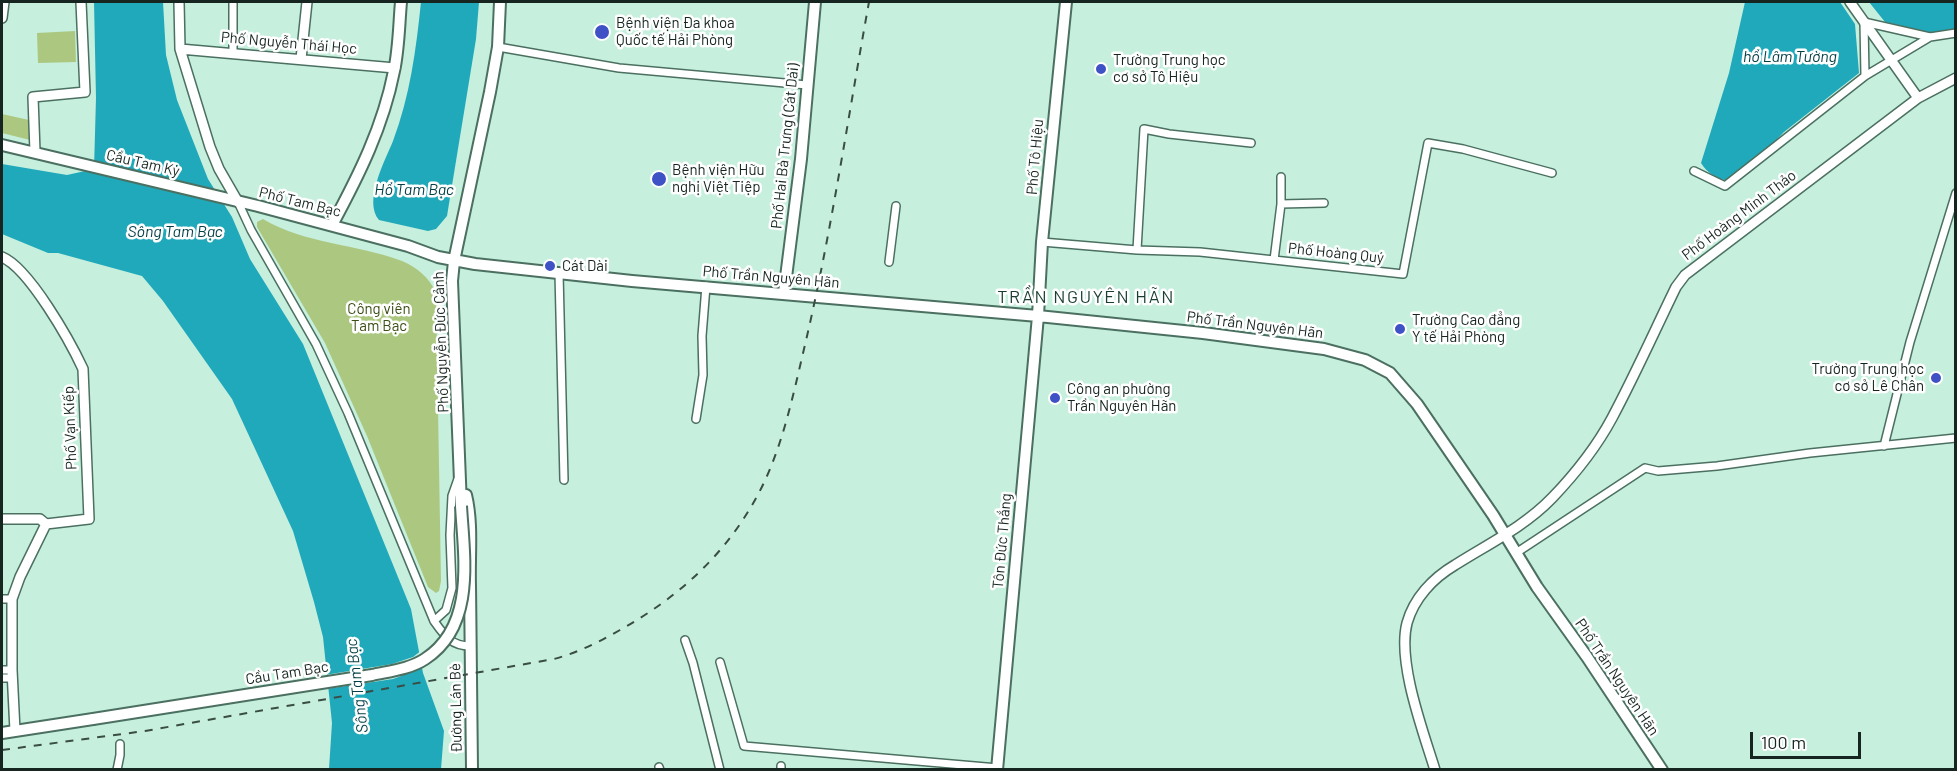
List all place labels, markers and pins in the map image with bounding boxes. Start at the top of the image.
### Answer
place label: Bệnh viện Đa khoa Quốc tế Hải Phòng [616,14,735,49]
marker: Bệnh viện Đa khoa Quốc tế Hải Phòng [593,23,611,41]
place label: Trường Trung học cơ sở Tô Hiệu [1113,51,1226,86]
marker: Trường Trung học cơ sở Tô Hiệu [1094,62,1108,76]
place label: Bệnh viện Hữu nghị Việt Tiệp [672,161,765,196]
marker: Bệnh viện Hữu nghị Việt Tiệp [650,170,668,188]
place label: Cát Dài [562,257,608,275]
marker: Cát Dài [543,259,557,273]
place label: Trường Cao đẳng Y tế Hải Phòng [1412,311,1520,346]
marker: Trường Cao đẳng Y tế Hải Phòng [1393,322,1407,336]
place label: Trường Trung học cơ sở Lê Chân [1811,360,1924,395]
marker: Trường Trung học cơ sở Lê Chân [1929,371,1943,385]
place label: Công an phường Trần Nguyên Hãn [1067,380,1176,415]
marker: Công an phường Trần Nguyên Hãn [1048,391,1062,405]

